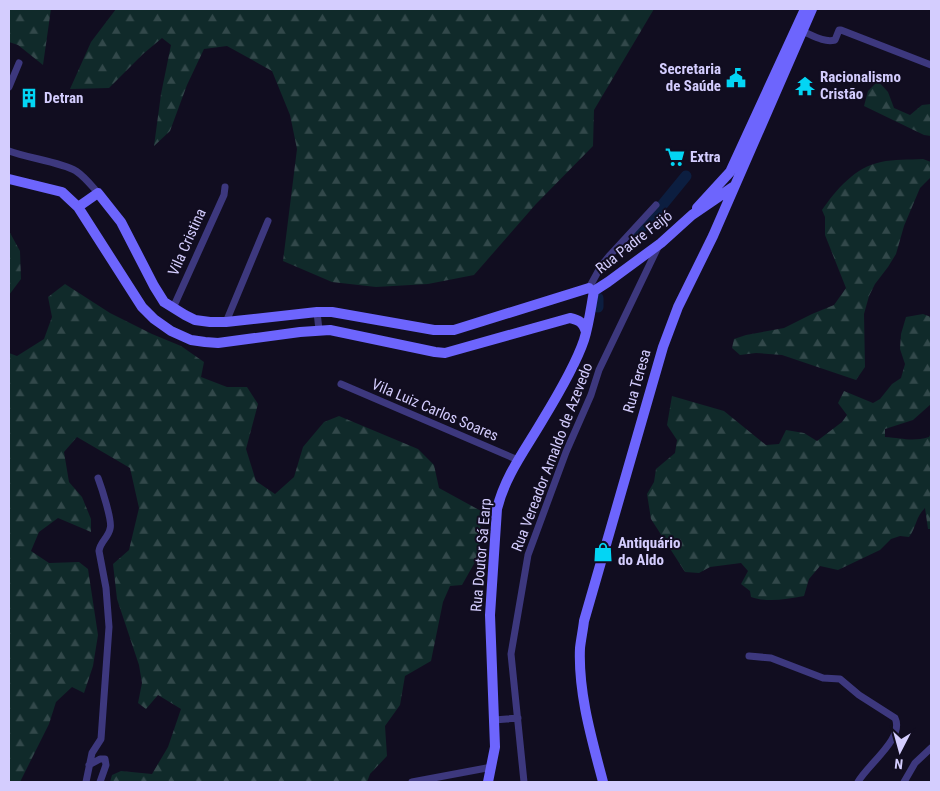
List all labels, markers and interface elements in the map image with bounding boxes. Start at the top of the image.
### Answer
place label: Secretaria de Saúde [659,60,721,95]
public building icon: Secretaria de Saúde [725,67,747,89]
place label: Racionalismo Cristão [820,68,901,103]
temple icon: Racionalismo Cristão [794,75,816,97]
building icon: Detran [18,87,40,109]
place label: Detran [44,89,83,107]
supermarket icon: Extra [664,146,686,168]
place label: Extra [690,148,721,166]
street label: Vila Cristina [164,206,210,278]
street label: Rua Padre Feijó [592,207,676,277]
street label: Rua Teresa [619,347,655,415]
street label: Rua Vereador Arnaldo de Azevedo [508,360,596,554]
street label: Vila Luiz Carlos Soares [369,375,501,445]
street label: Rua Doutor Sá Earp [467,497,495,613]
place label: Antiquário do Aldo [618,534,680,569]
shop icon: Antiquário do Aldo [592,541,614,563]
north arrow [875,726,925,776]
text: N [894,756,904,772]

